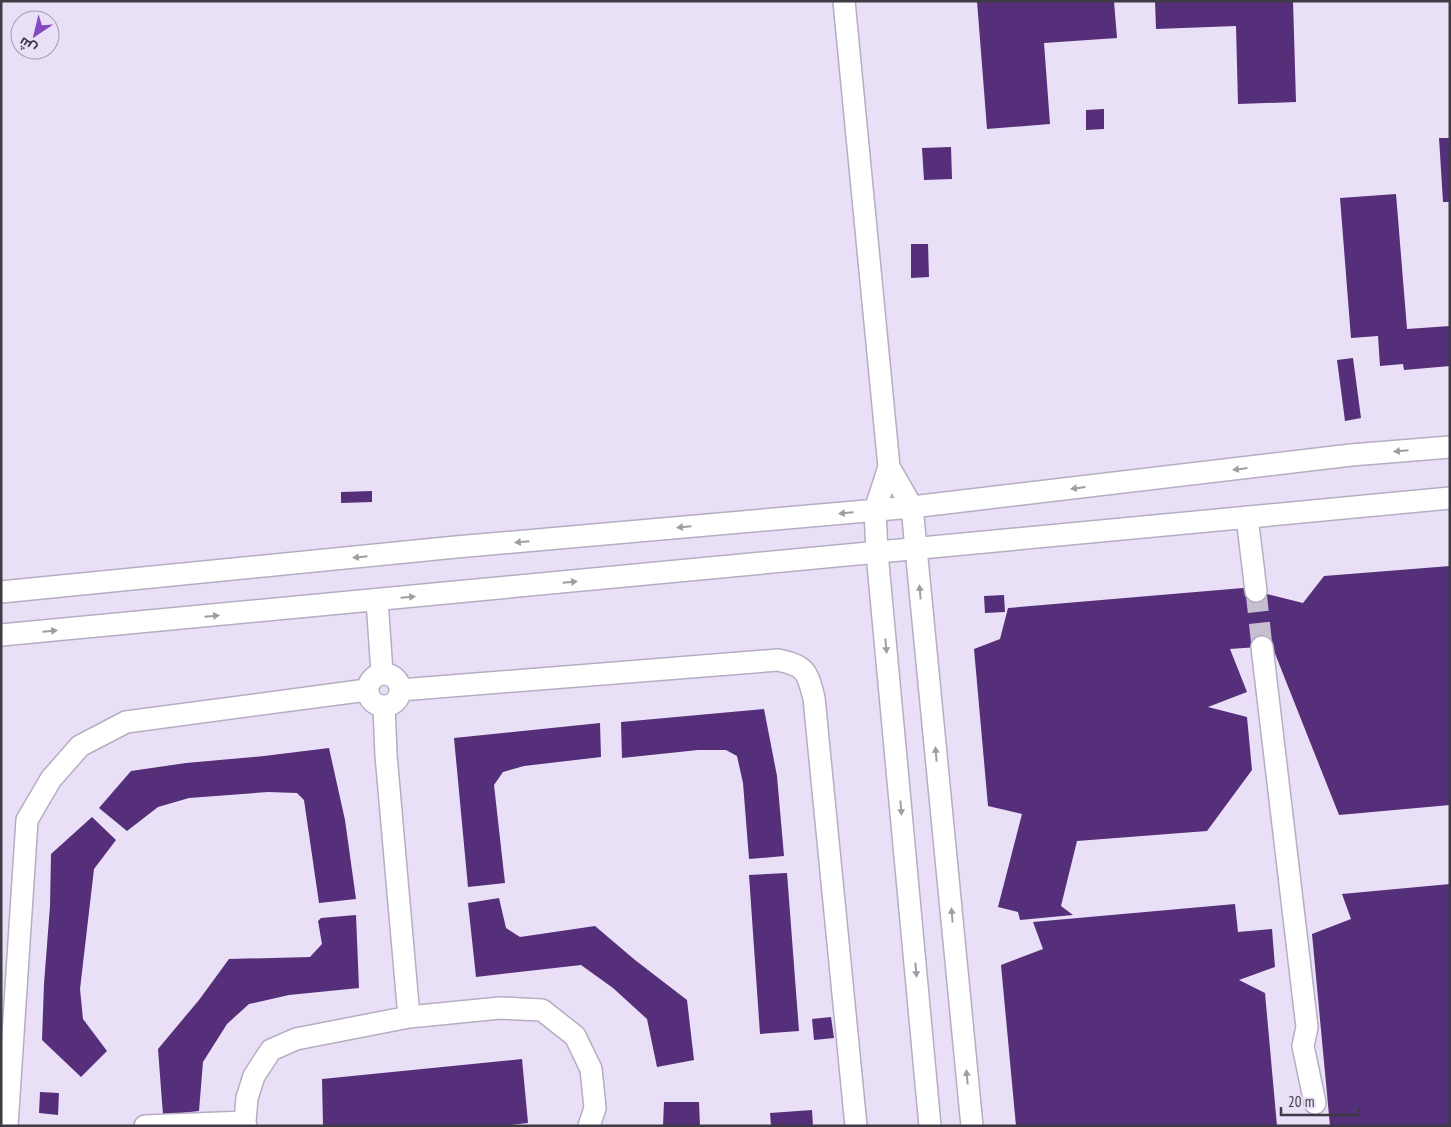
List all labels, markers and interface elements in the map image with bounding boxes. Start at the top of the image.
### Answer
north arrow [10,10,60,60]
text: ش [15,33,40,58]
one-way arrow [1393,448,1409,456]
one-way arrow [1231,465,1247,473]
one-way arrow [1070,484,1086,492]
one-way arrow [837,509,853,517]
one-way arrow [676,524,692,532]
one-way arrow [514,538,530,546]
one-way arrow [352,553,368,561]
one-way arrow [562,578,578,586]
one-way arrow [916,584,924,600]
one-way arrow [401,593,417,601]
one-way arrow [204,611,220,619]
one-way arrow [42,627,58,635]
one-way arrow [882,639,890,655]
one-way arrow [932,745,940,761]
one-way arrow [897,800,905,816]
one-way arrow [947,907,955,923]
one-way arrow [912,962,920,978]
one-way arrow [963,1069,971,1085]
scale bar [1281,1084,1358,1116]
text: 20 m [1288,1092,1314,1111]

